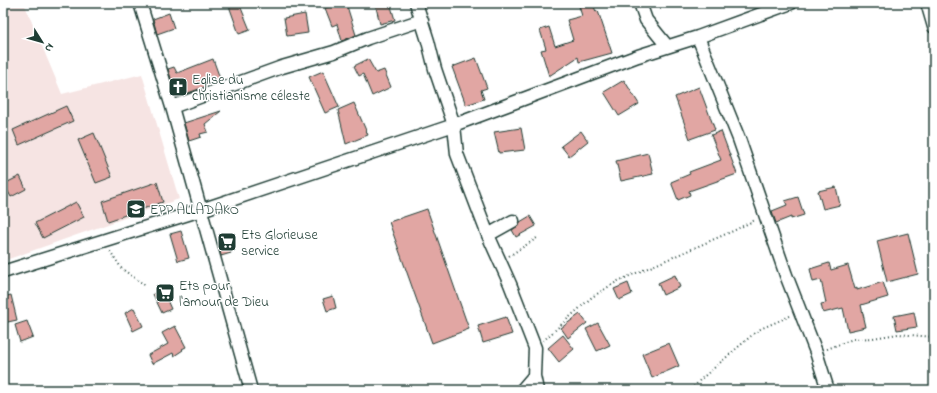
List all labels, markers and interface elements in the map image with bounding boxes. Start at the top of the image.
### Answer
north arrow [22,22,62,62]
text: N [41,40,58,55]
place label: Eglise du christianisme céleste [192,70,311,107]
church icon: Eglise du christianisme céleste [167,76,189,98]
school or university icon: EPP ALLADAKO [125,198,147,220]
place label: EPP ALLADAKO [150,200,239,221]
place label: Ets Glorieuse service [241,225,318,262]
supermarket icon: Ets Glorieuse service [216,231,238,253]
place label: Ets pour l'amour de Dieu [179,276,269,313]
supermarket icon: Ets pour l'amour de Dieu [154,282,176,304]

